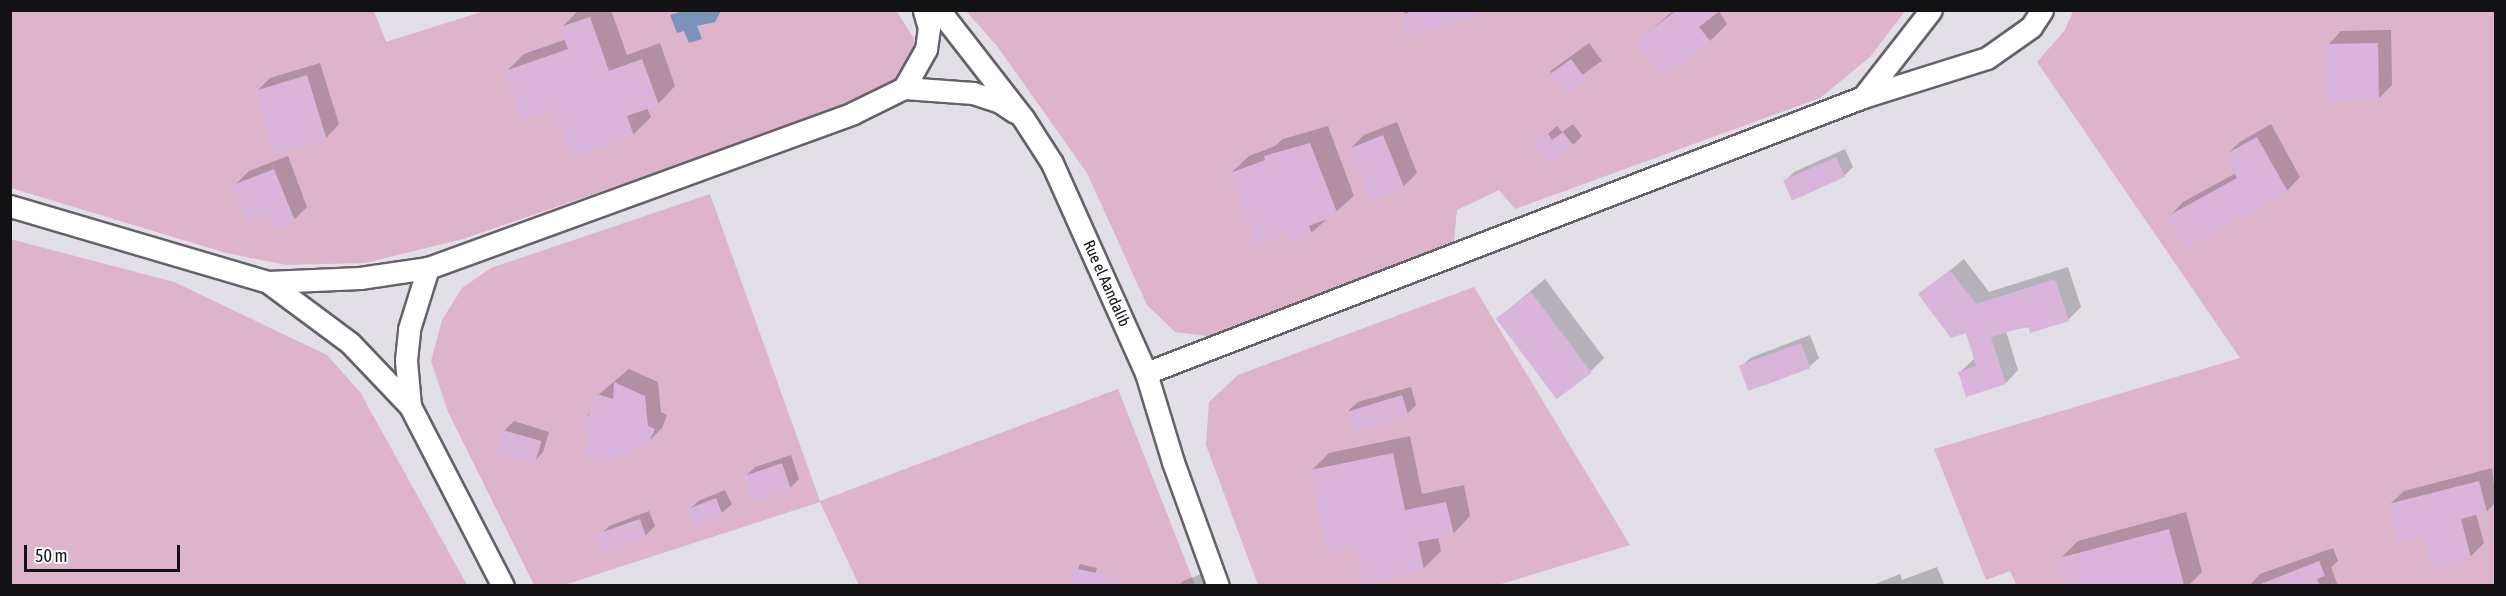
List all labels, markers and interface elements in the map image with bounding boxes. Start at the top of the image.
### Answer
street label: Rue el Aandalib [1079,237,1135,329]
scale bar [27,533,183,571]
text: 50 m [35,545,67,566]

